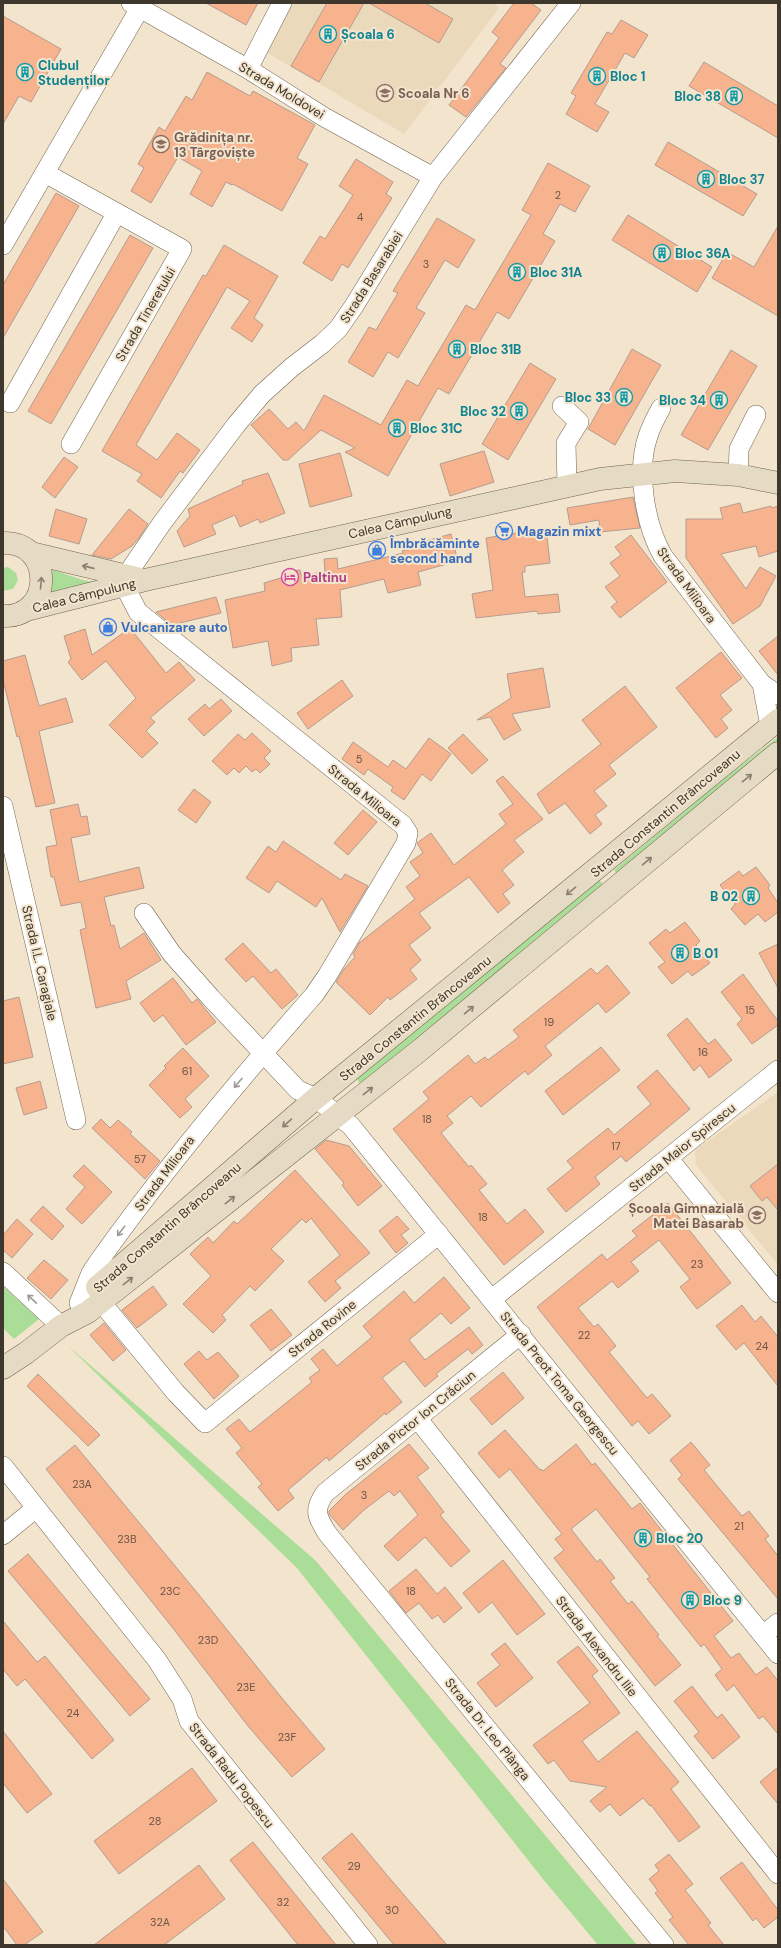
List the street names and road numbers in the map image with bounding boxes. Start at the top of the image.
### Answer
street label: Strada Moldovei [236,58,328,123]
street label: Strada Basarabiei [336,228,407,326]
street label: Strada Tineretului [112,264,179,364]
street label: Calea Câmpulung [347,502,454,543]
street label: Strada Milioara [653,544,720,627]
street label: Calea Câmpulung [31,574,138,617]
street label: Strada Constantin Brâncoveanu [587,746,744,881]
street label: Strada Milioara [324,760,405,830]
street label: Strada I.L. Caragiale [18,904,61,1022]
street label: Strada Constantin Brâncoveanu [336,952,495,1085]
street label: Strada Maior Spirescu [625,1099,739,1196]
street label: Strada Milioara [131,1132,198,1214]
street label: Strada Constantin Brâncoveanu [90,1158,245,1296]
street label: Strada Rovine [285,1296,360,1361]
street label: Strada Preot Toma Georgescu [496,1308,623,1459]
street label: Strada Pictor Ion Crăciun [352,1366,479,1474]
street label: Strada Alexandru Ilie [552,1593,641,1700]
street label: Strada Dr. Leo Plànga [441,1675,534,1784]
street label: Strada Radu Popescu [185,1719,278,1831]

